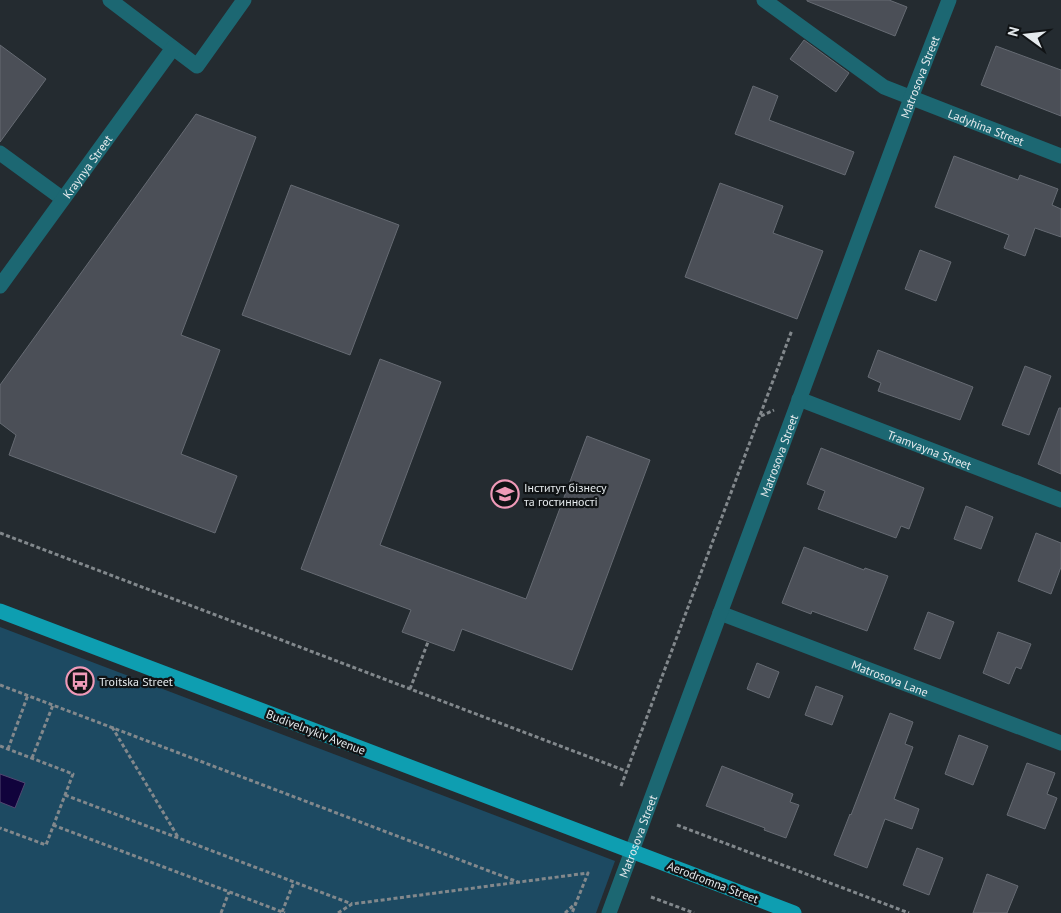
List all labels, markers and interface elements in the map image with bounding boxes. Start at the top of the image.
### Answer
north arrow [1001,10,1051,60]
text: N [1004,25,1023,38]
street label: Matrosova Street [897,33,942,120]
street label: Ladyhina Street [946,105,1026,148]
street label: Kraynya Street [59,132,115,201]
street label: Matrosova Street [756,412,801,499]
street label: Tramvayna Street [885,426,974,472]
school or university icon: Інститут бізнесу та гостинності [490,479,520,509]
place label: Інститут бізнесу та гостинності [524,480,607,509]
street label: Matrosova Lane [850,656,931,699]
bus stop icon: Troitska Street [65,666,95,696]
place label: Troitska Street [99,674,173,689]
street label: Budivelnykiv Avenue [264,706,368,758]
street label: Matrosova Street [615,793,660,880]
street label: Aerodromna Street [665,858,761,906]

